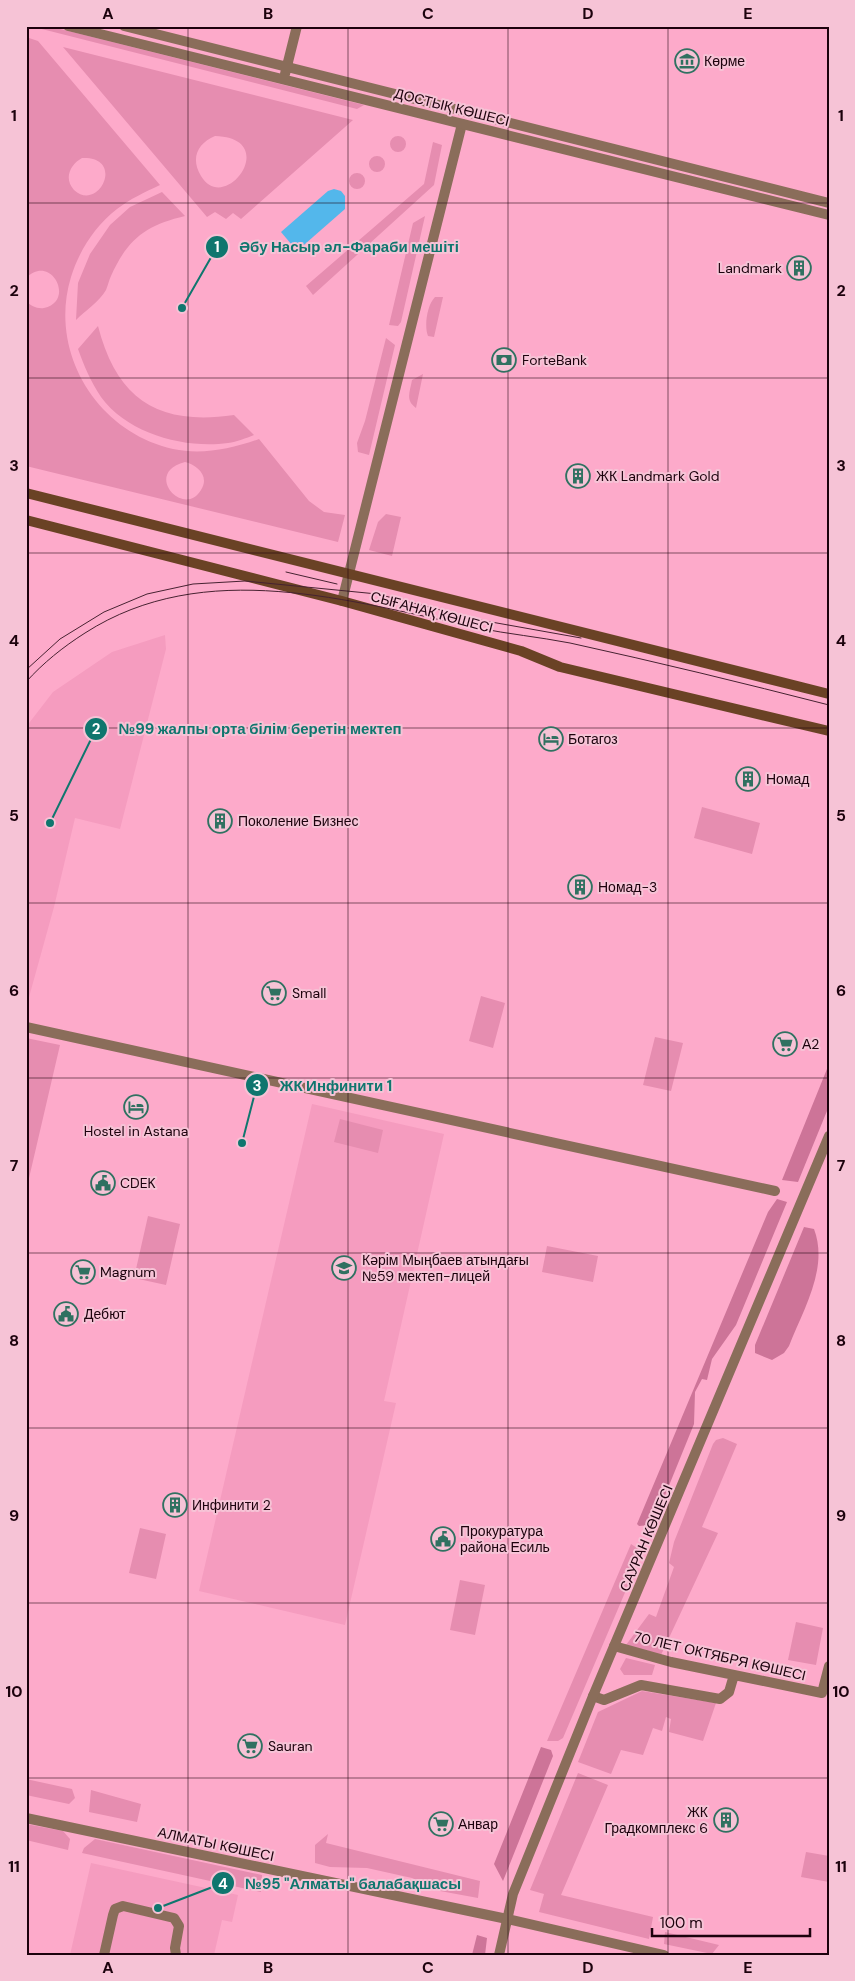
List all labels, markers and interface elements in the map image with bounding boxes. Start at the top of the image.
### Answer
text: A [102,3,114,24]
text: B [263,3,273,24]
text: C [422,3,434,24]
text: D [582,3,594,24]
text: E [743,3,753,24]
museum icon: Көрме [674,48,700,74]
place label: Көрме [704,52,745,70]
street label: ДОСТЫҚ КӨШЕСІ [393,84,511,130]
text: 1 [11,105,17,126]
text: 1 [838,105,844,126]
callout: Әбу Насыр әл-Фараби мешіті [205,232,469,262]
text: 1 [214,237,220,257]
text: Әбу Насыр әл-Фараби мешіті [239,237,459,257]
building icon: Landmark [786,255,812,281]
place label: Landmark [718,259,782,277]
text: 2 [9,280,19,301]
text: 2 [836,280,846,301]
bank icon: ForteBank [491,347,517,373]
place label: ForteBank [522,351,587,369]
text: 3 [9,455,19,476]
text: 3 [836,455,846,476]
building icon: ЖК Landmark Gold [565,463,591,489]
place label: ЖК Landmark Gold [596,467,719,485]
street label: СЫҒАНАҚ КӨШЕСІ [369,587,495,637]
text: 4 [9,630,19,651]
text: 4 [836,630,846,651]
callout: №99 жалпы орта білім беретін мектеп [84,714,412,744]
text: 2 [92,719,101,739]
text: №99 жалпы орта білім беретін мектеп [118,719,402,739]
hotel icon: Ботагоз [538,726,564,752]
place label: Ботагоз [568,730,618,748]
building icon: Номад [735,766,761,792]
place label: Номад [766,770,809,788]
text: 5 [9,805,19,826]
text: 5 [836,805,846,826]
building icon: Поколение Бизнес [207,808,233,834]
place label: Поколение Бизнес [238,812,359,830]
building icon: Номад-3 [567,874,593,900]
place label: Номад-3 [598,878,657,896]
text: 6 [9,980,19,1001]
supermarket icon: Small [261,980,287,1006]
text: 6 [836,980,846,1001]
place label: Small [292,984,326,1002]
supermarket icon: А2 [772,1031,798,1057]
place label: А2 [802,1035,819,1053]
callout: ЖК Инфинити 1 [244,1070,402,1100]
text: 3 [252,1076,262,1096]
text: ЖК Инфинити 1 [279,1076,392,1096]
hotel icon: Hostel in Astana [123,1094,149,1120]
place label: Hostel in Astana [84,1122,188,1140]
text: 7 [10,1155,19,1176]
text: 7 [837,1155,846,1176]
public building icon: CDEK [90,1170,116,1196]
place label: CDEK [120,1174,156,1192]
place label: Кәрім Мыңбаев атындағы №59 мектеп-лицей [362,1251,529,1285]
school or university icon: Кәрім Мыңбаев атындағы №59 мектеп-лицей [331,1255,357,1281]
supermarket icon: Magnum [70,1259,96,1285]
place label: Magnum [100,1263,156,1281]
public building icon: Дебют [53,1301,79,1327]
place label: Дебют [84,1305,126,1323]
text: 8 [9,1330,19,1351]
text: 8 [836,1330,846,1351]
street label: САУРАН КӨШЕСІ [615,1482,677,1594]
building icon: Инфинити 2 [162,1492,188,1518]
place label: Инфинити 2 [192,1496,271,1514]
text: 9 [9,1505,19,1526]
text: 9 [836,1505,846,1526]
place label: Прокуратура района Есиль [460,1522,550,1556]
public building icon: Прокуратура района Есиль [430,1526,456,1552]
street label: 70 ЛЕТ ОКТЯБРЯ КӨШЕСІ [632,1627,808,1685]
text: 10 [5,1681,23,1702]
text: 10 [832,1681,850,1702]
supermarket icon: Sauran [237,1733,263,1759]
place label: Sauran [268,1737,313,1755]
place label: ЖК Градкомплекс 6 [604,1803,709,1837]
building icon: ЖК Градкомплекс 6 [713,1807,739,1833]
supermarket icon: Анвар [428,1811,454,1837]
place label: Анвар [458,1815,498,1833]
street label: АЛМАТЫ КӨШЕСІ [156,1823,276,1865]
text: 11 [8,1856,20,1877]
text: 11 [835,1856,847,1877]
callout: №95 "Алматы" балабақшасы [210,1868,471,1898]
text: 4 [218,1874,228,1894]
text: №95 "Алматы" балабақшасы [245,1874,461,1894]
scale bar [652,1906,810,1938]
text: 100 m [660,1913,703,1933]
text: A [102,1957,114,1978]
text: B [263,1957,273,1978]
text: C [422,1957,434,1978]
text: D [582,1957,594,1978]
text: E [743,1957,753,1978]

